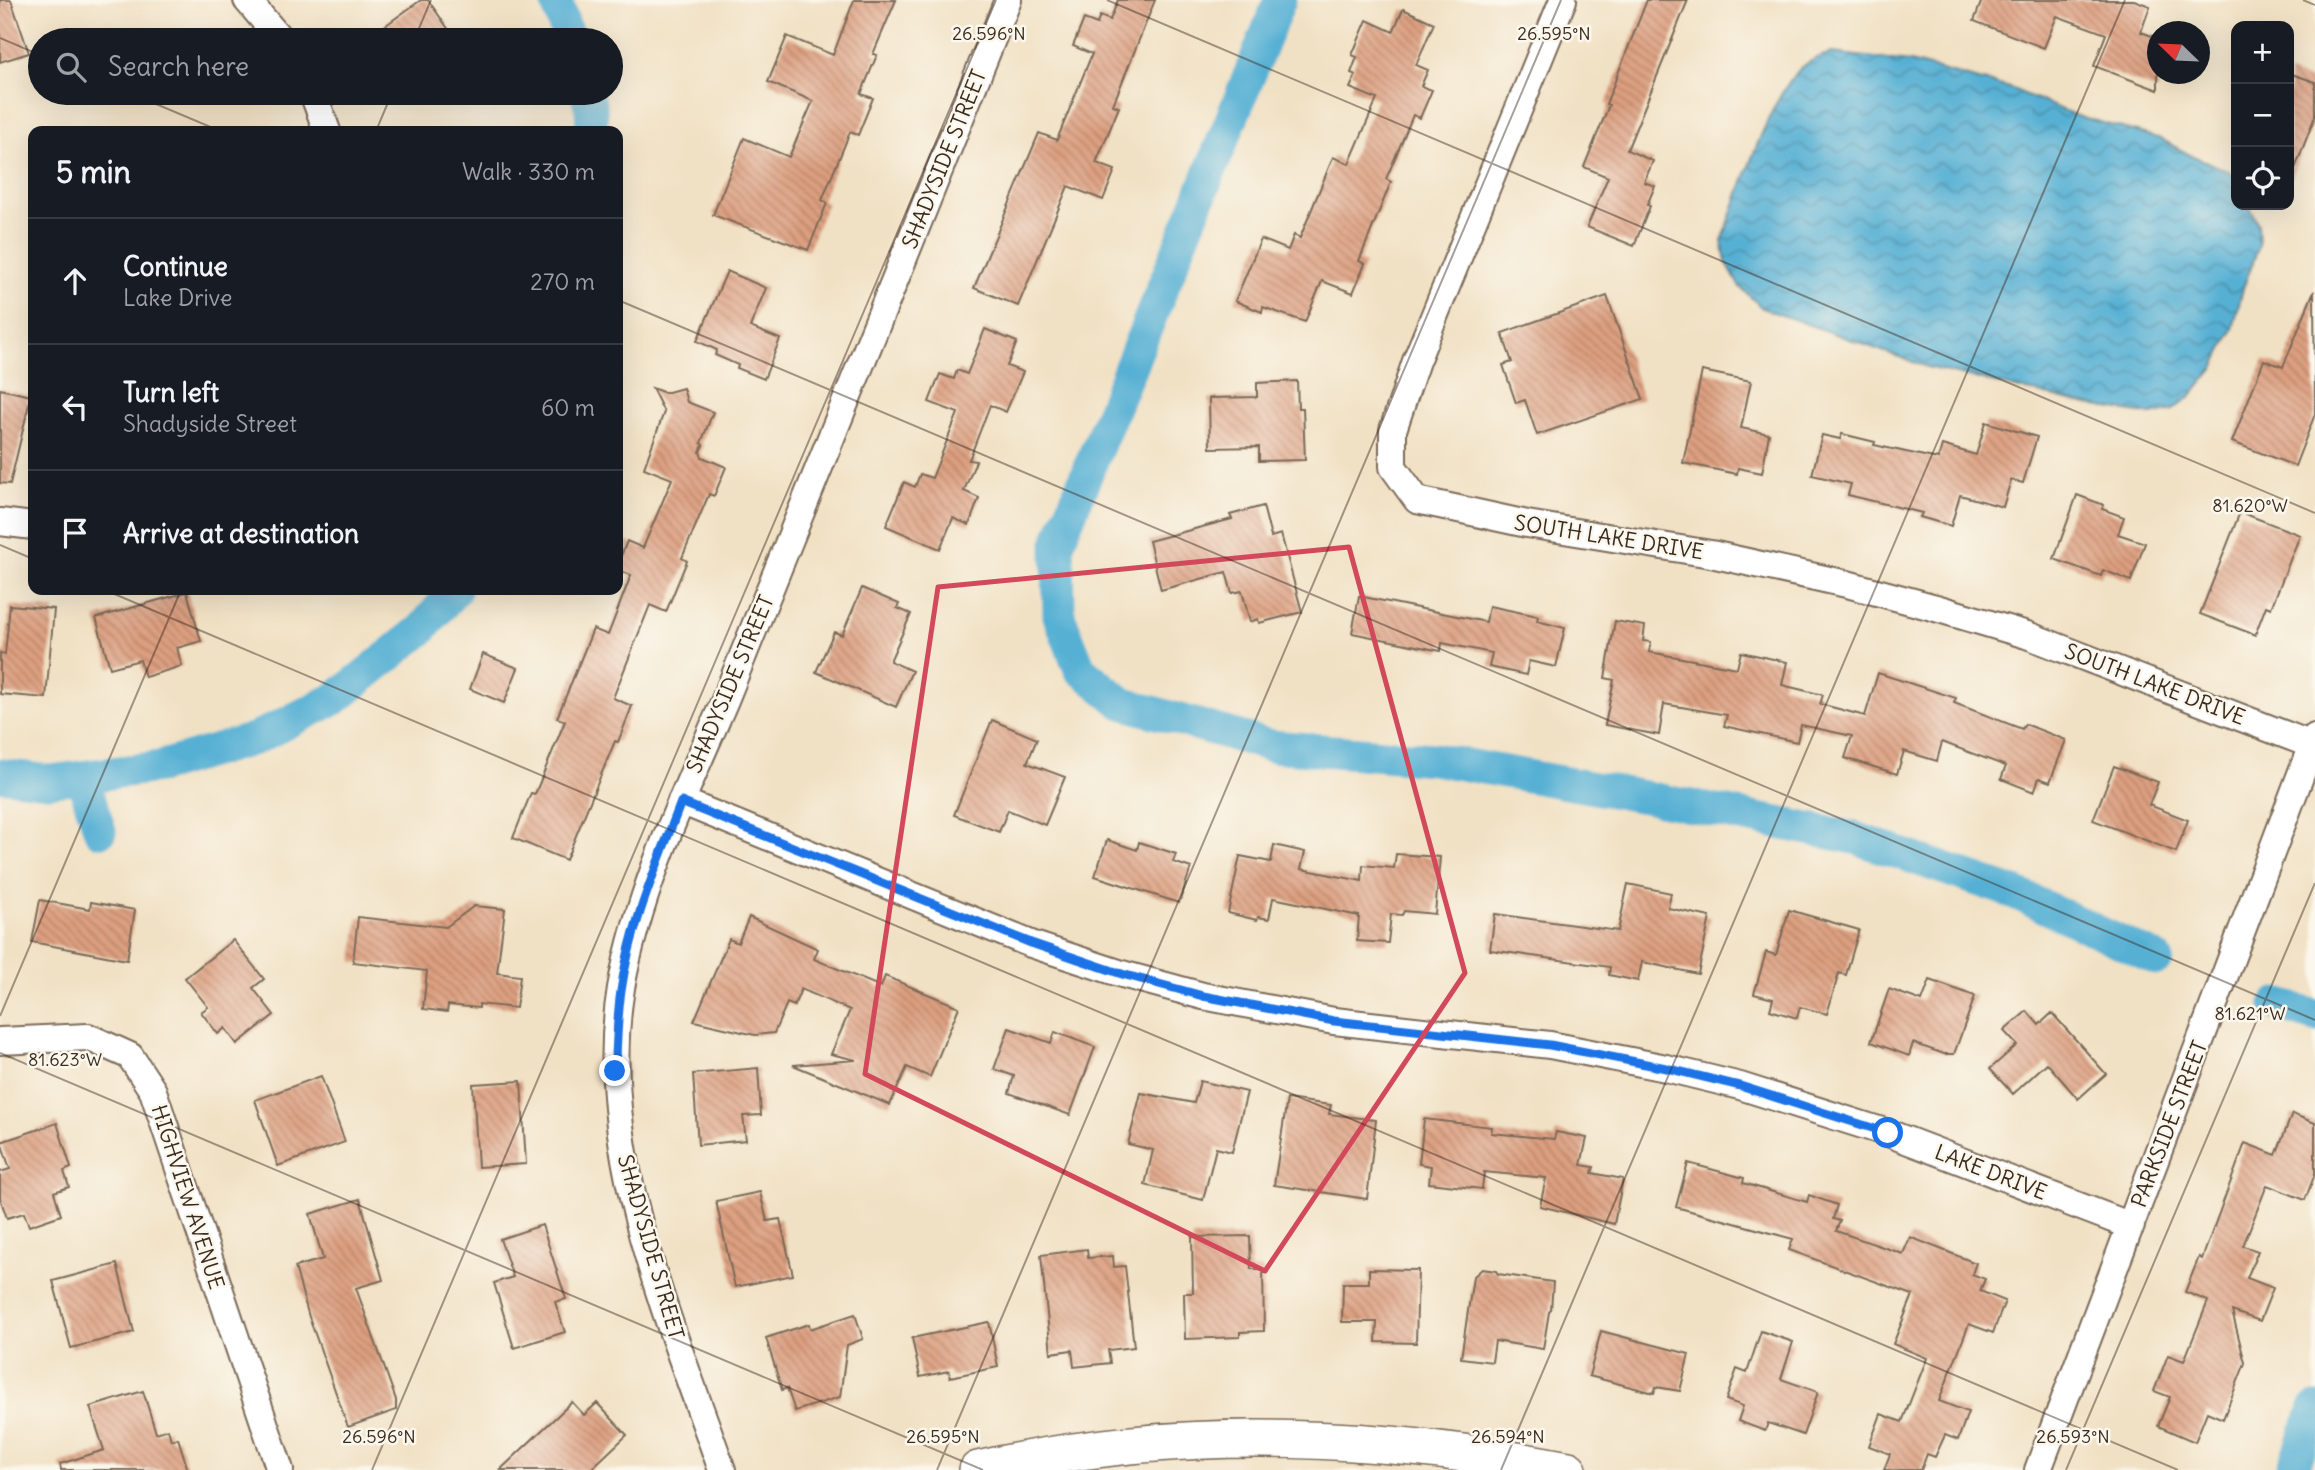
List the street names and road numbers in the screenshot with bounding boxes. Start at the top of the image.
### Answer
street label: SHADYSIDE STREET [896,65,992,253]
street label: SOUTH LAKE DRIVE [1512,509,1706,565]
street label: SHADYSIDE STREET [680,591,780,777]
street label: SOUTH LAKE DRIVE [2061,637,2249,731]
street label: PARKSIDE STREET [2125,1037,2213,1211]
street label: HIGHVIEW AVENUE [145,1101,231,1293]
street label: LAKE DRIVE [1931,1138,2051,1206]
street label: SHADYSIDE STREET [612,1151,690,1343]

